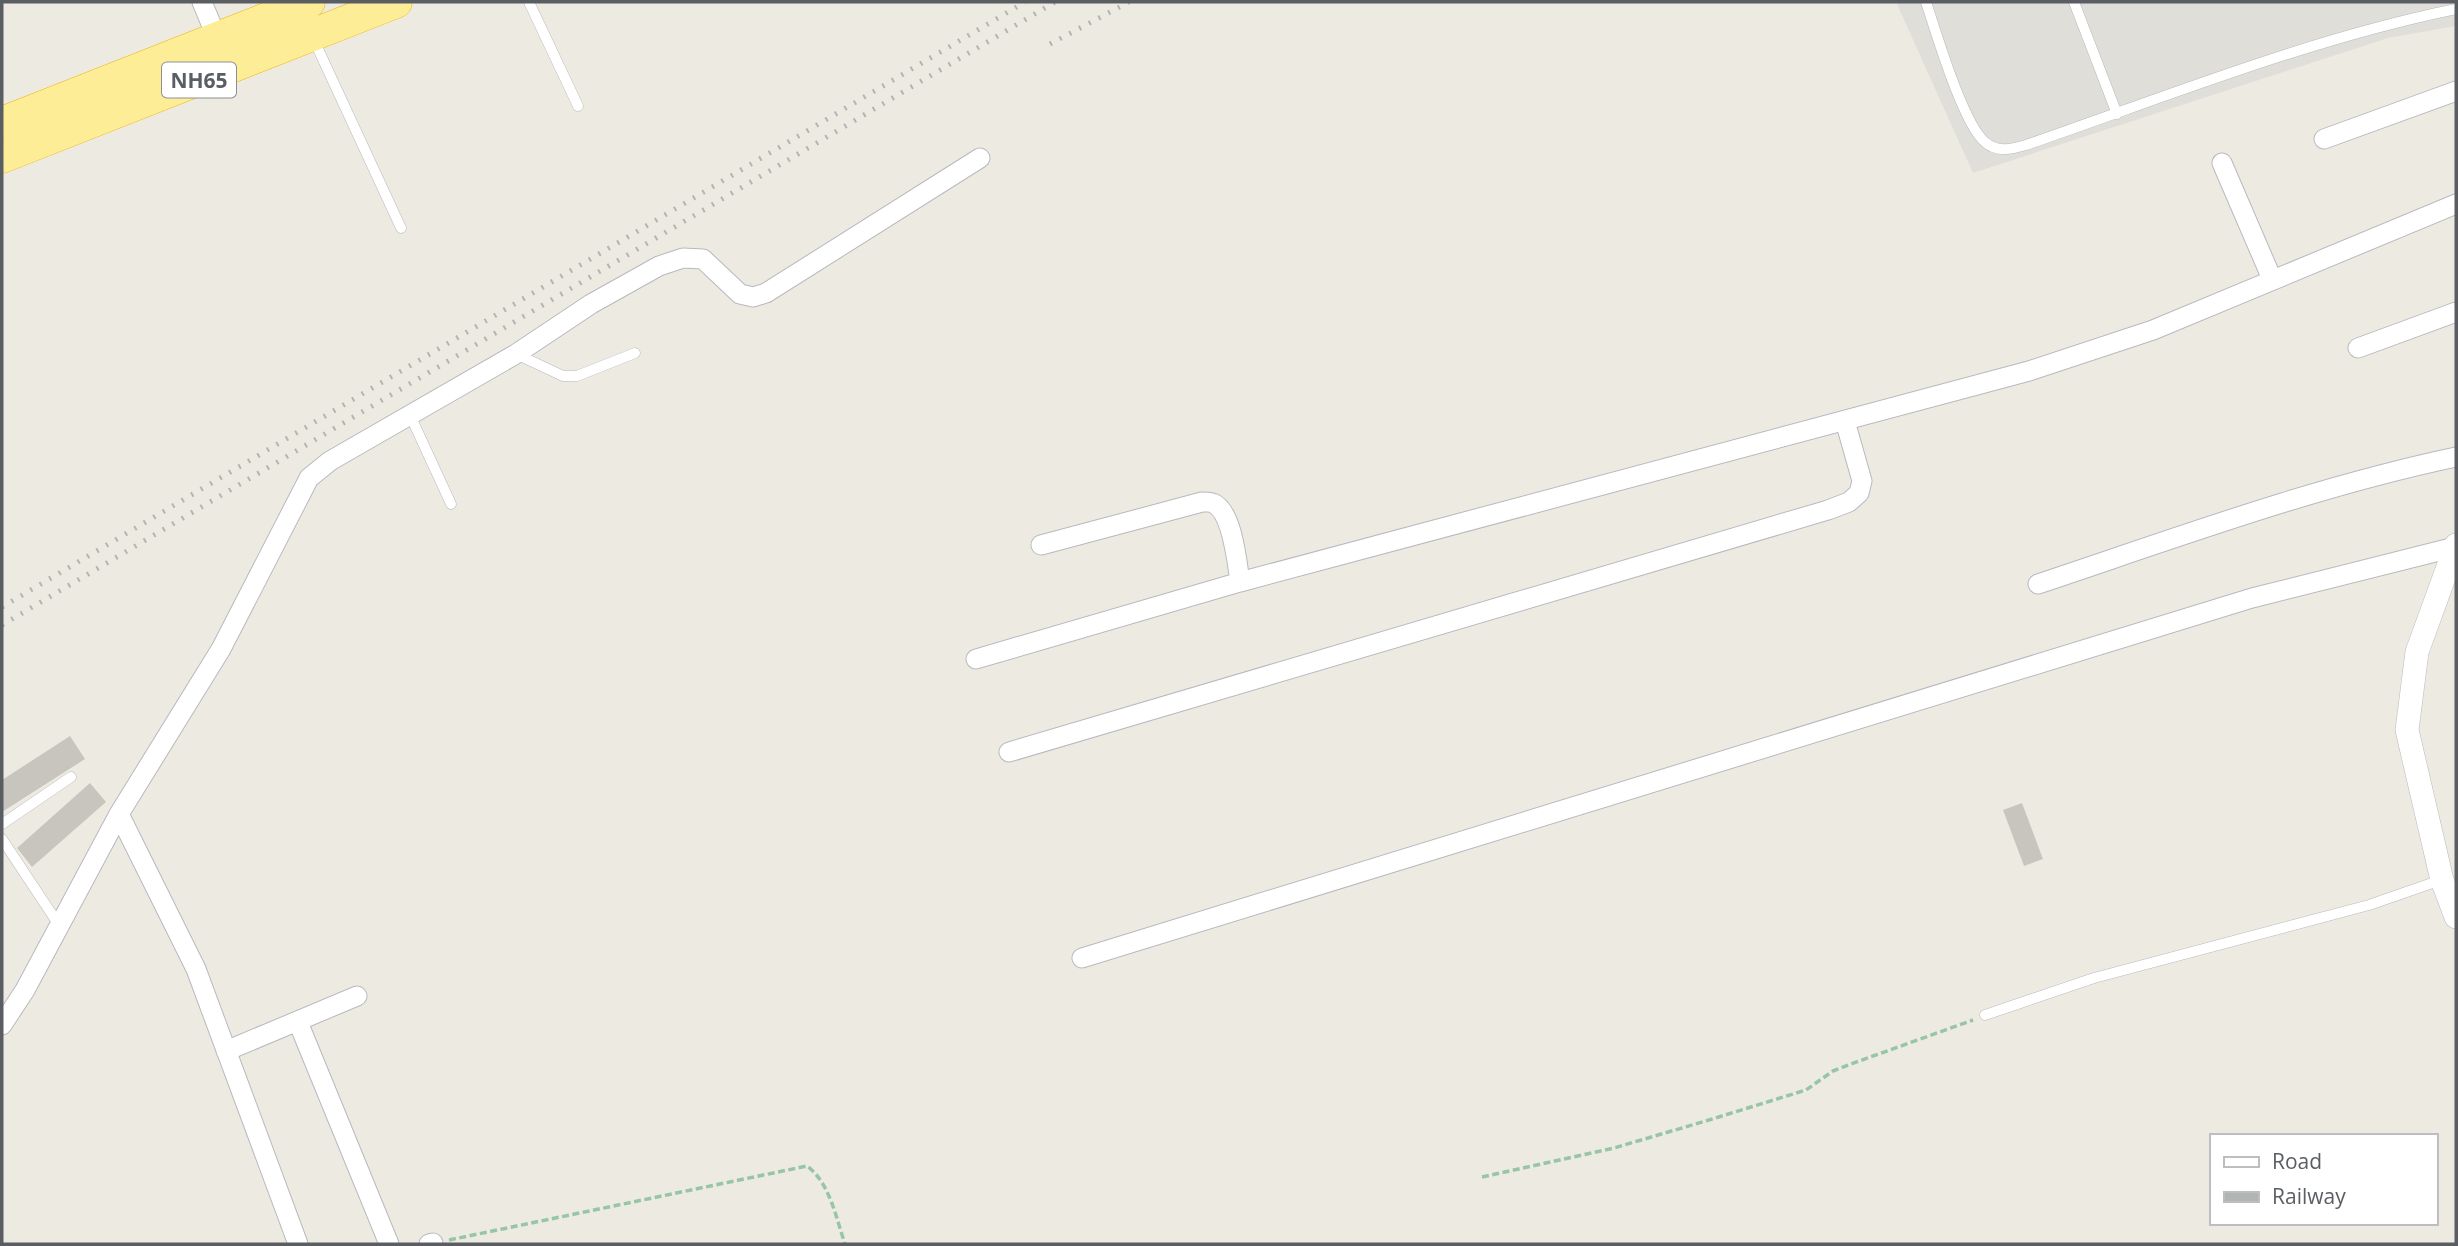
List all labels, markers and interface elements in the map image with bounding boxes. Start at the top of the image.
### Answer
road number: NH65 [162,62,236,98]
legend [2210,1134,2437,1225]
text: Road [2272,1147,2322,1175]
text: Railway [2272,1182,2346,1210]

